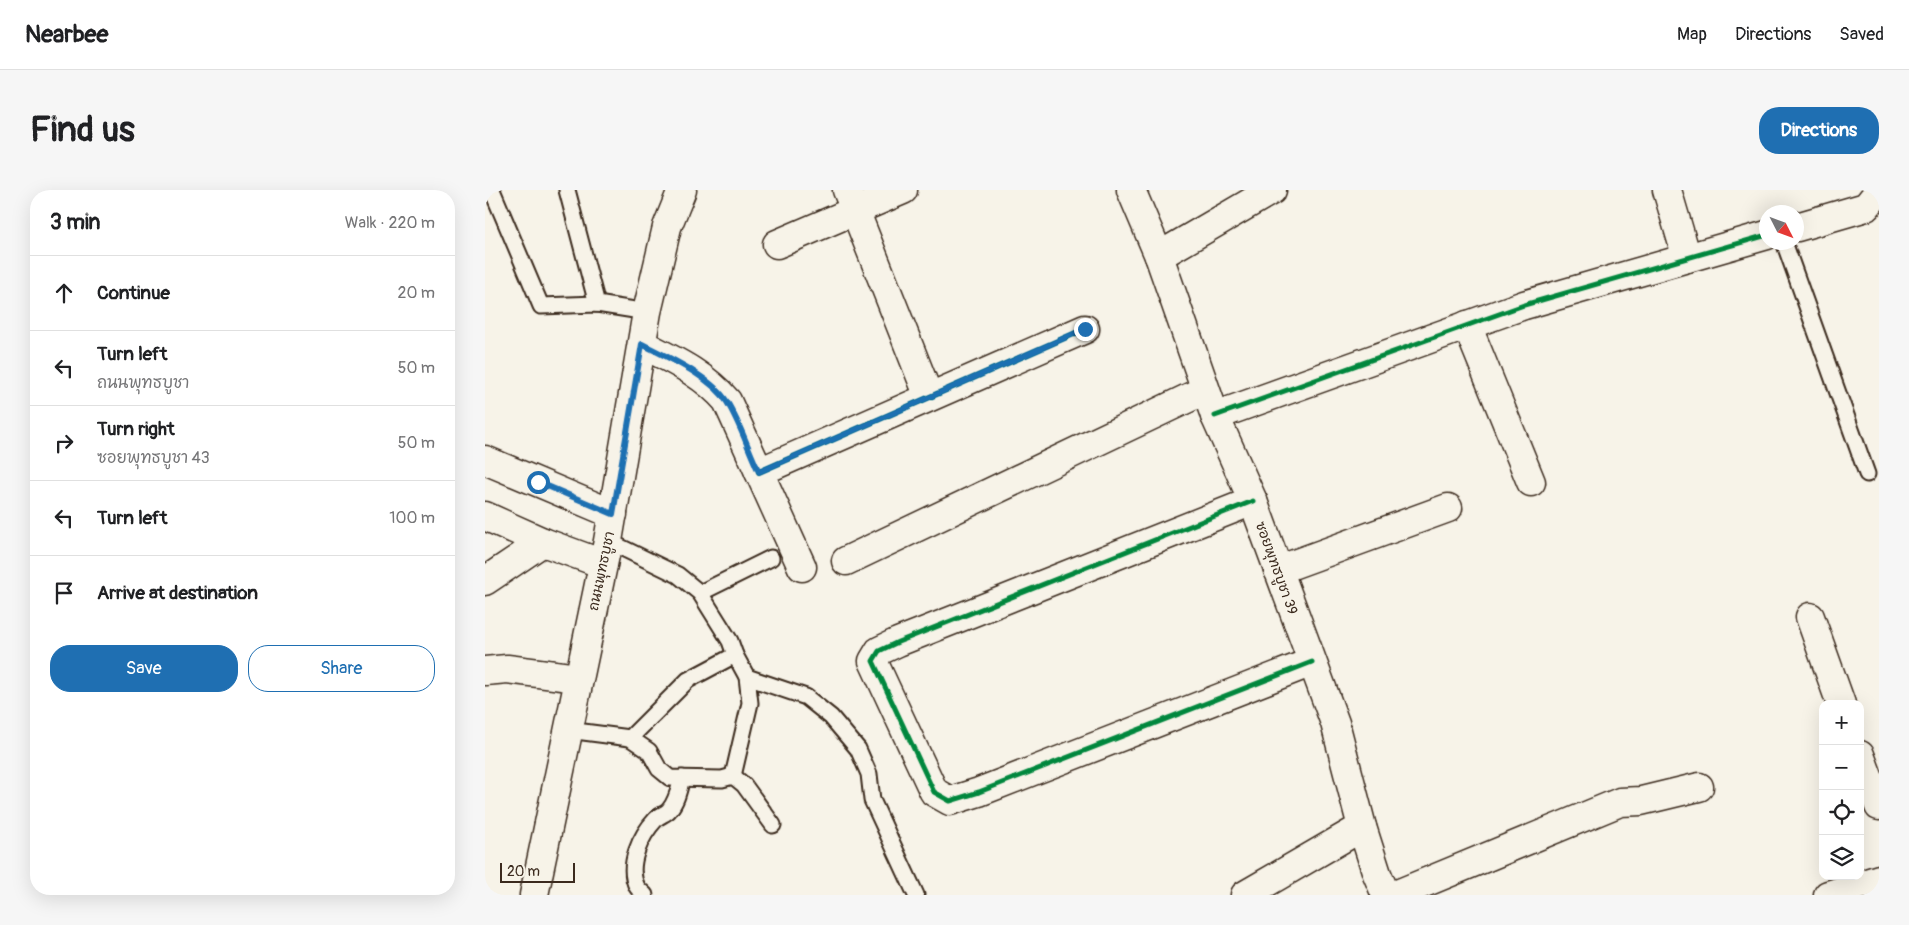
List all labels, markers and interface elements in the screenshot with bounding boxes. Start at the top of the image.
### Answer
text: Nearbee [25,20,108,49]
text: Map [1677,23,1707,46]
text: Directions [1735,23,1811,46]
text: Saved [1839,23,1884,46]
button: Directions [1759,107,1879,154]
text: Find us [30,108,135,152]
north arrow [1759,205,1804,250]
text: 3 min [50,209,100,236]
text: Walk · 220 m [345,213,435,233]
icon: ahead [50,279,78,307]
text: Continue [97,281,170,305]
text: 20 m [397,283,435,303]
route end [1074,318,1097,341]
text: Turn left [97,342,167,366]
icon: left [50,354,78,382]
text: 50 m [398,358,435,378]
text: ถนนพุทธบูชา [97,373,189,393]
text: Turn right [97,417,175,441]
icon: right [50,429,78,457]
text: 50 m [398,433,435,453]
text: ซอยพุทธบูชา 43 [97,448,210,468]
route start [527,471,550,494]
icon: left [50,504,78,532]
text: Turn left [97,506,167,530]
text: 100 m [389,508,435,528]
street label: ซอยพุทธบูชา 39 [1251,519,1301,617]
street label: ถนนพุทธบูชา [585,530,619,613]
icon: arrive [50,579,78,607]
text: Arrive at destination [97,581,258,605]
button: Save [50,645,238,692]
button: Share [248,645,435,692]
map controls [1819,700,1864,880]
button: + [1819,700,1864,745]
button: − [1819,745,1864,790]
button: locate [1819,790,1864,835]
button: layers [1819,835,1864,880]
scale bar [500,860,575,883]
text: 20 m [507,863,540,880]

